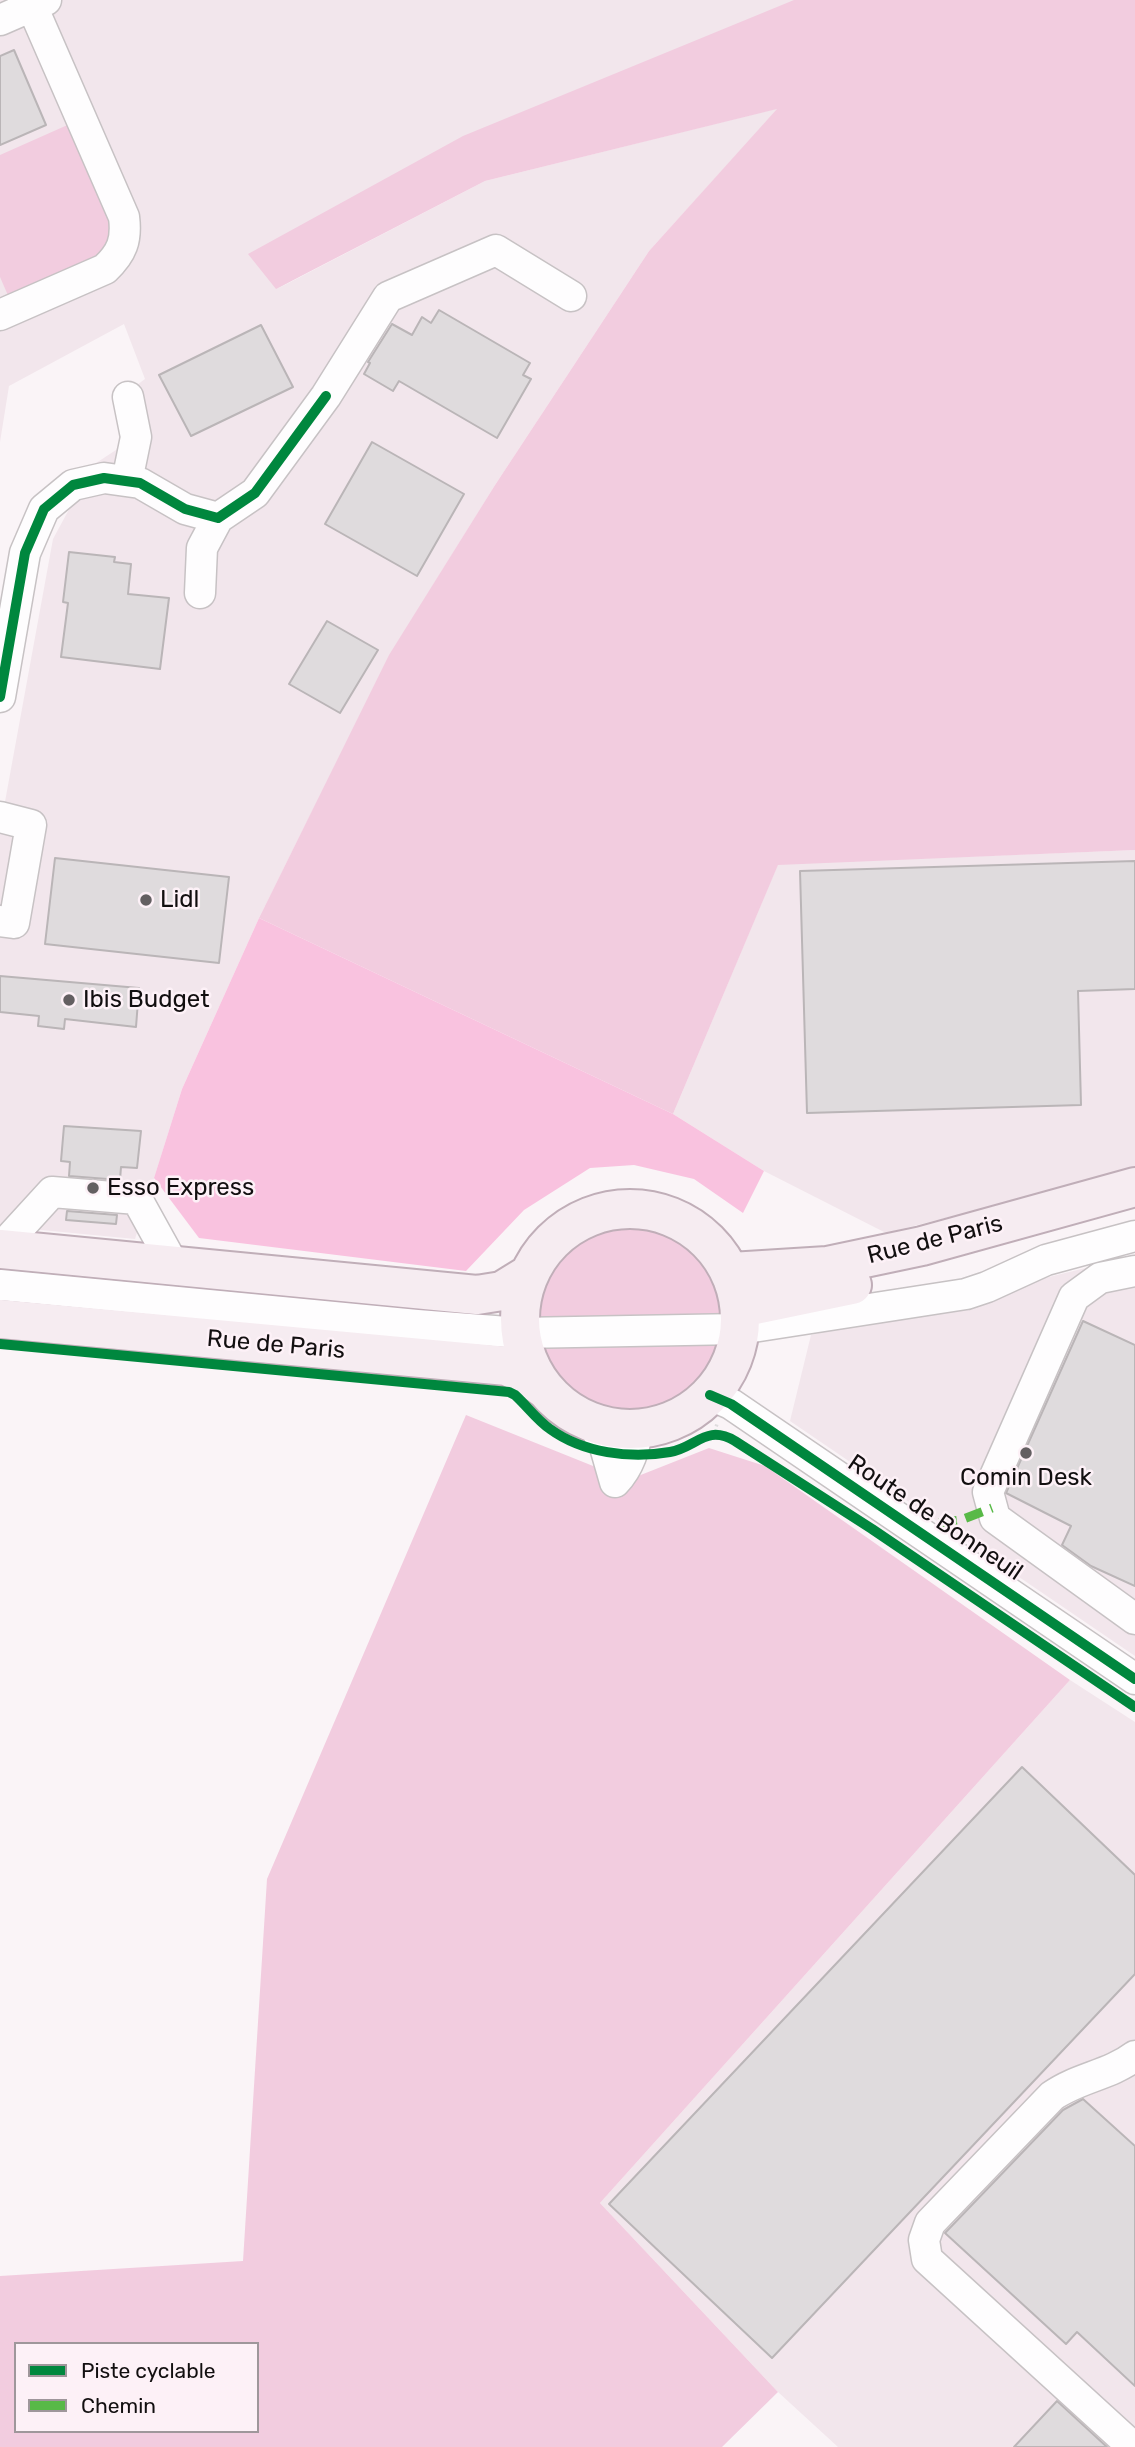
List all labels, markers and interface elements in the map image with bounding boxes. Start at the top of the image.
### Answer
place label: Lidl [160,886,199,914]
marker: Lidl [138,892,154,908]
place label: Ibis Budget [83,986,210,1014]
marker: Ibis Budget [61,992,77,1008]
place label: Esso Express [107,1174,254,1202]
marker: Esso Express [85,1180,101,1196]
street label: Rue de Paris [864,1209,1006,1271]
street label: Rue de Paris [206,1325,346,1365]
marker: Comin Desk [1018,1445,1034,1461]
street label: Route de Bonneuil [842,1449,1028,1587]
place label: Comin Desk [960,1464,1092,1492]
legend [14,2342,259,2433]
text: Piste cyclable [81,2358,216,2383]
text: Chemin [81,2393,156,2418]

